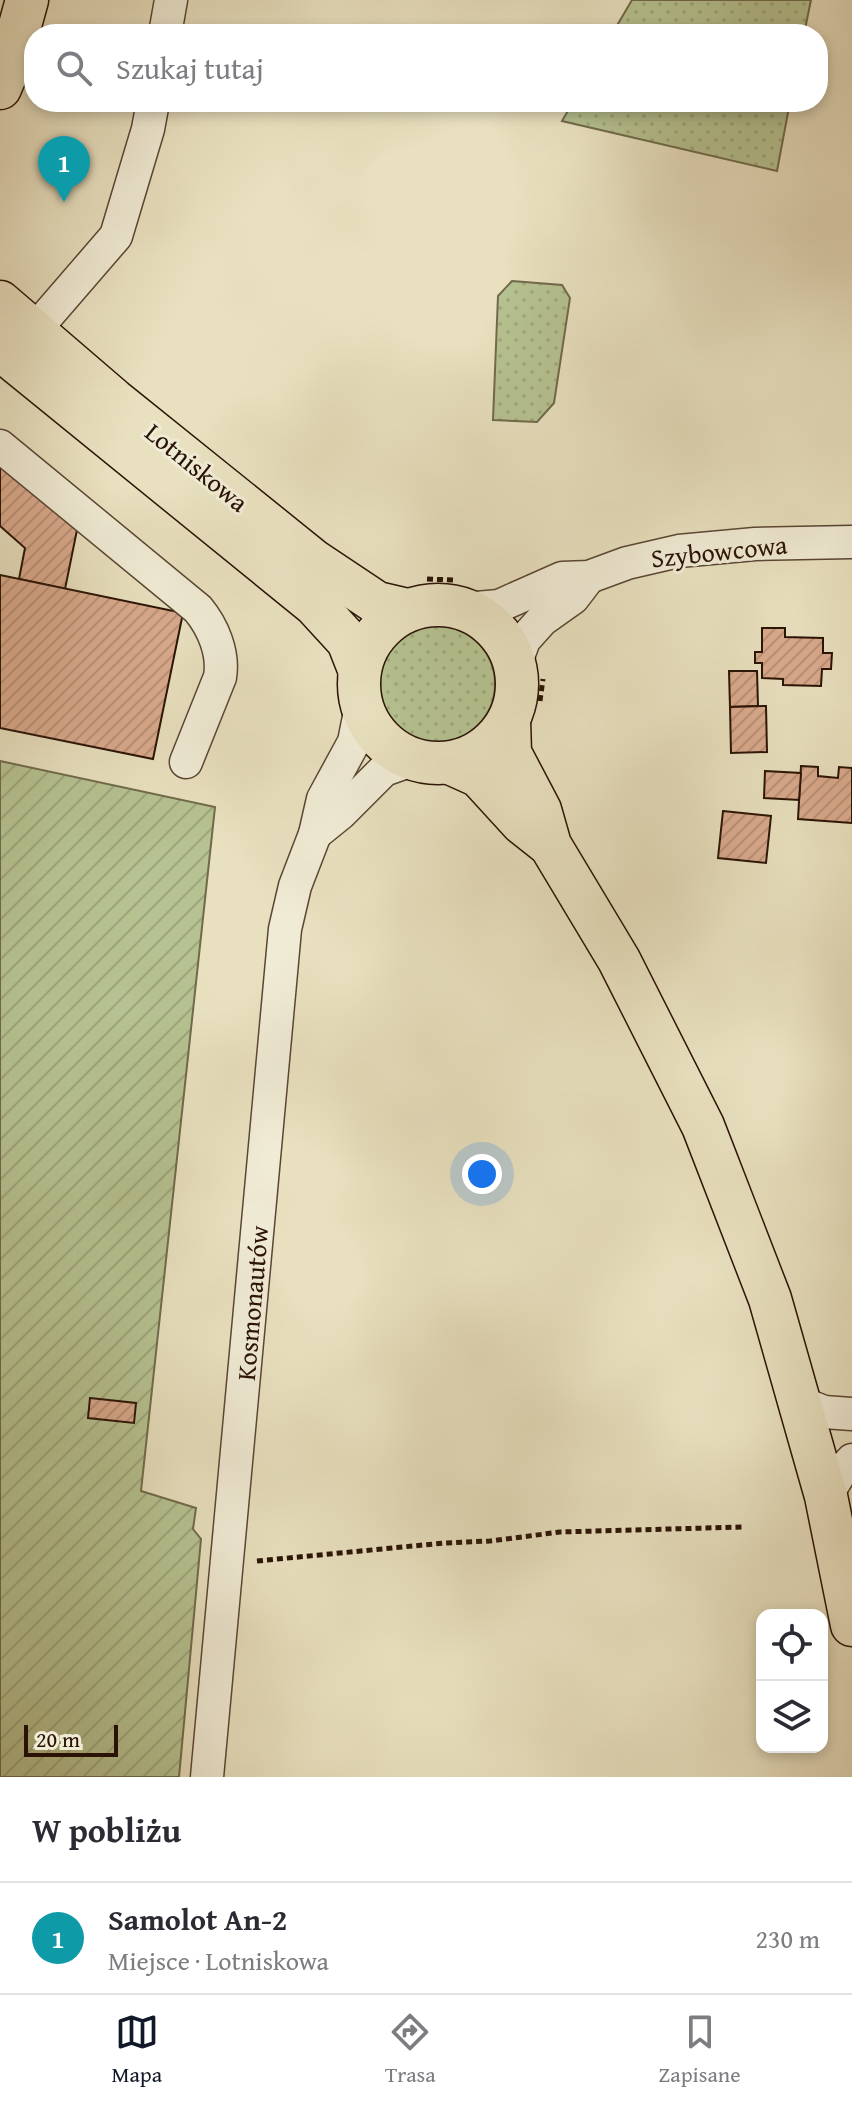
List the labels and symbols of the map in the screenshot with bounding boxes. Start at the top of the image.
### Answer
pin: 1 [38,136,90,202]
street label: Lotniskowa [137,413,258,521]
street label: Szybowcowa [649,524,790,578]
your location [462,1154,502,1194]
street label: Kosmonautów [226,1223,278,1382]
scale bar [24,1721,118,1757]

